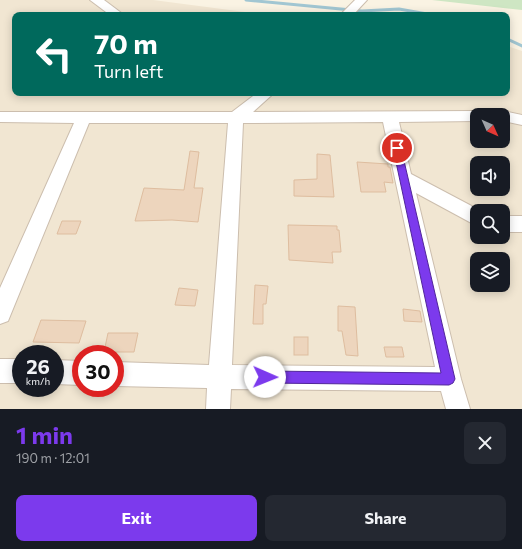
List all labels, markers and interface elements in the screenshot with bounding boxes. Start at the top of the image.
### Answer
text: 70 m [94,26,158,60]
icon: left [28,28,80,80]
text: Turn left [94,60,163,82]
north arrow [470,108,510,148]
map controls [470,108,510,292]
pin [380,131,414,165]
icon: arrive [386,137,408,159]
button: sound [470,156,510,196]
button: search [470,204,510,244]
button: layers [470,252,510,292]
speed limit sign: 30 [72,345,124,397]
text: 26 [26,354,50,378]
position arrow [244,356,286,398]
text: km/h [26,375,50,387]
text: 1 min [16,420,73,449]
button: close [464,422,506,464]
text: 190 m · 12:01 [16,450,90,466]
button: Exit [16,495,257,541]
button: Share [265,495,506,541]

